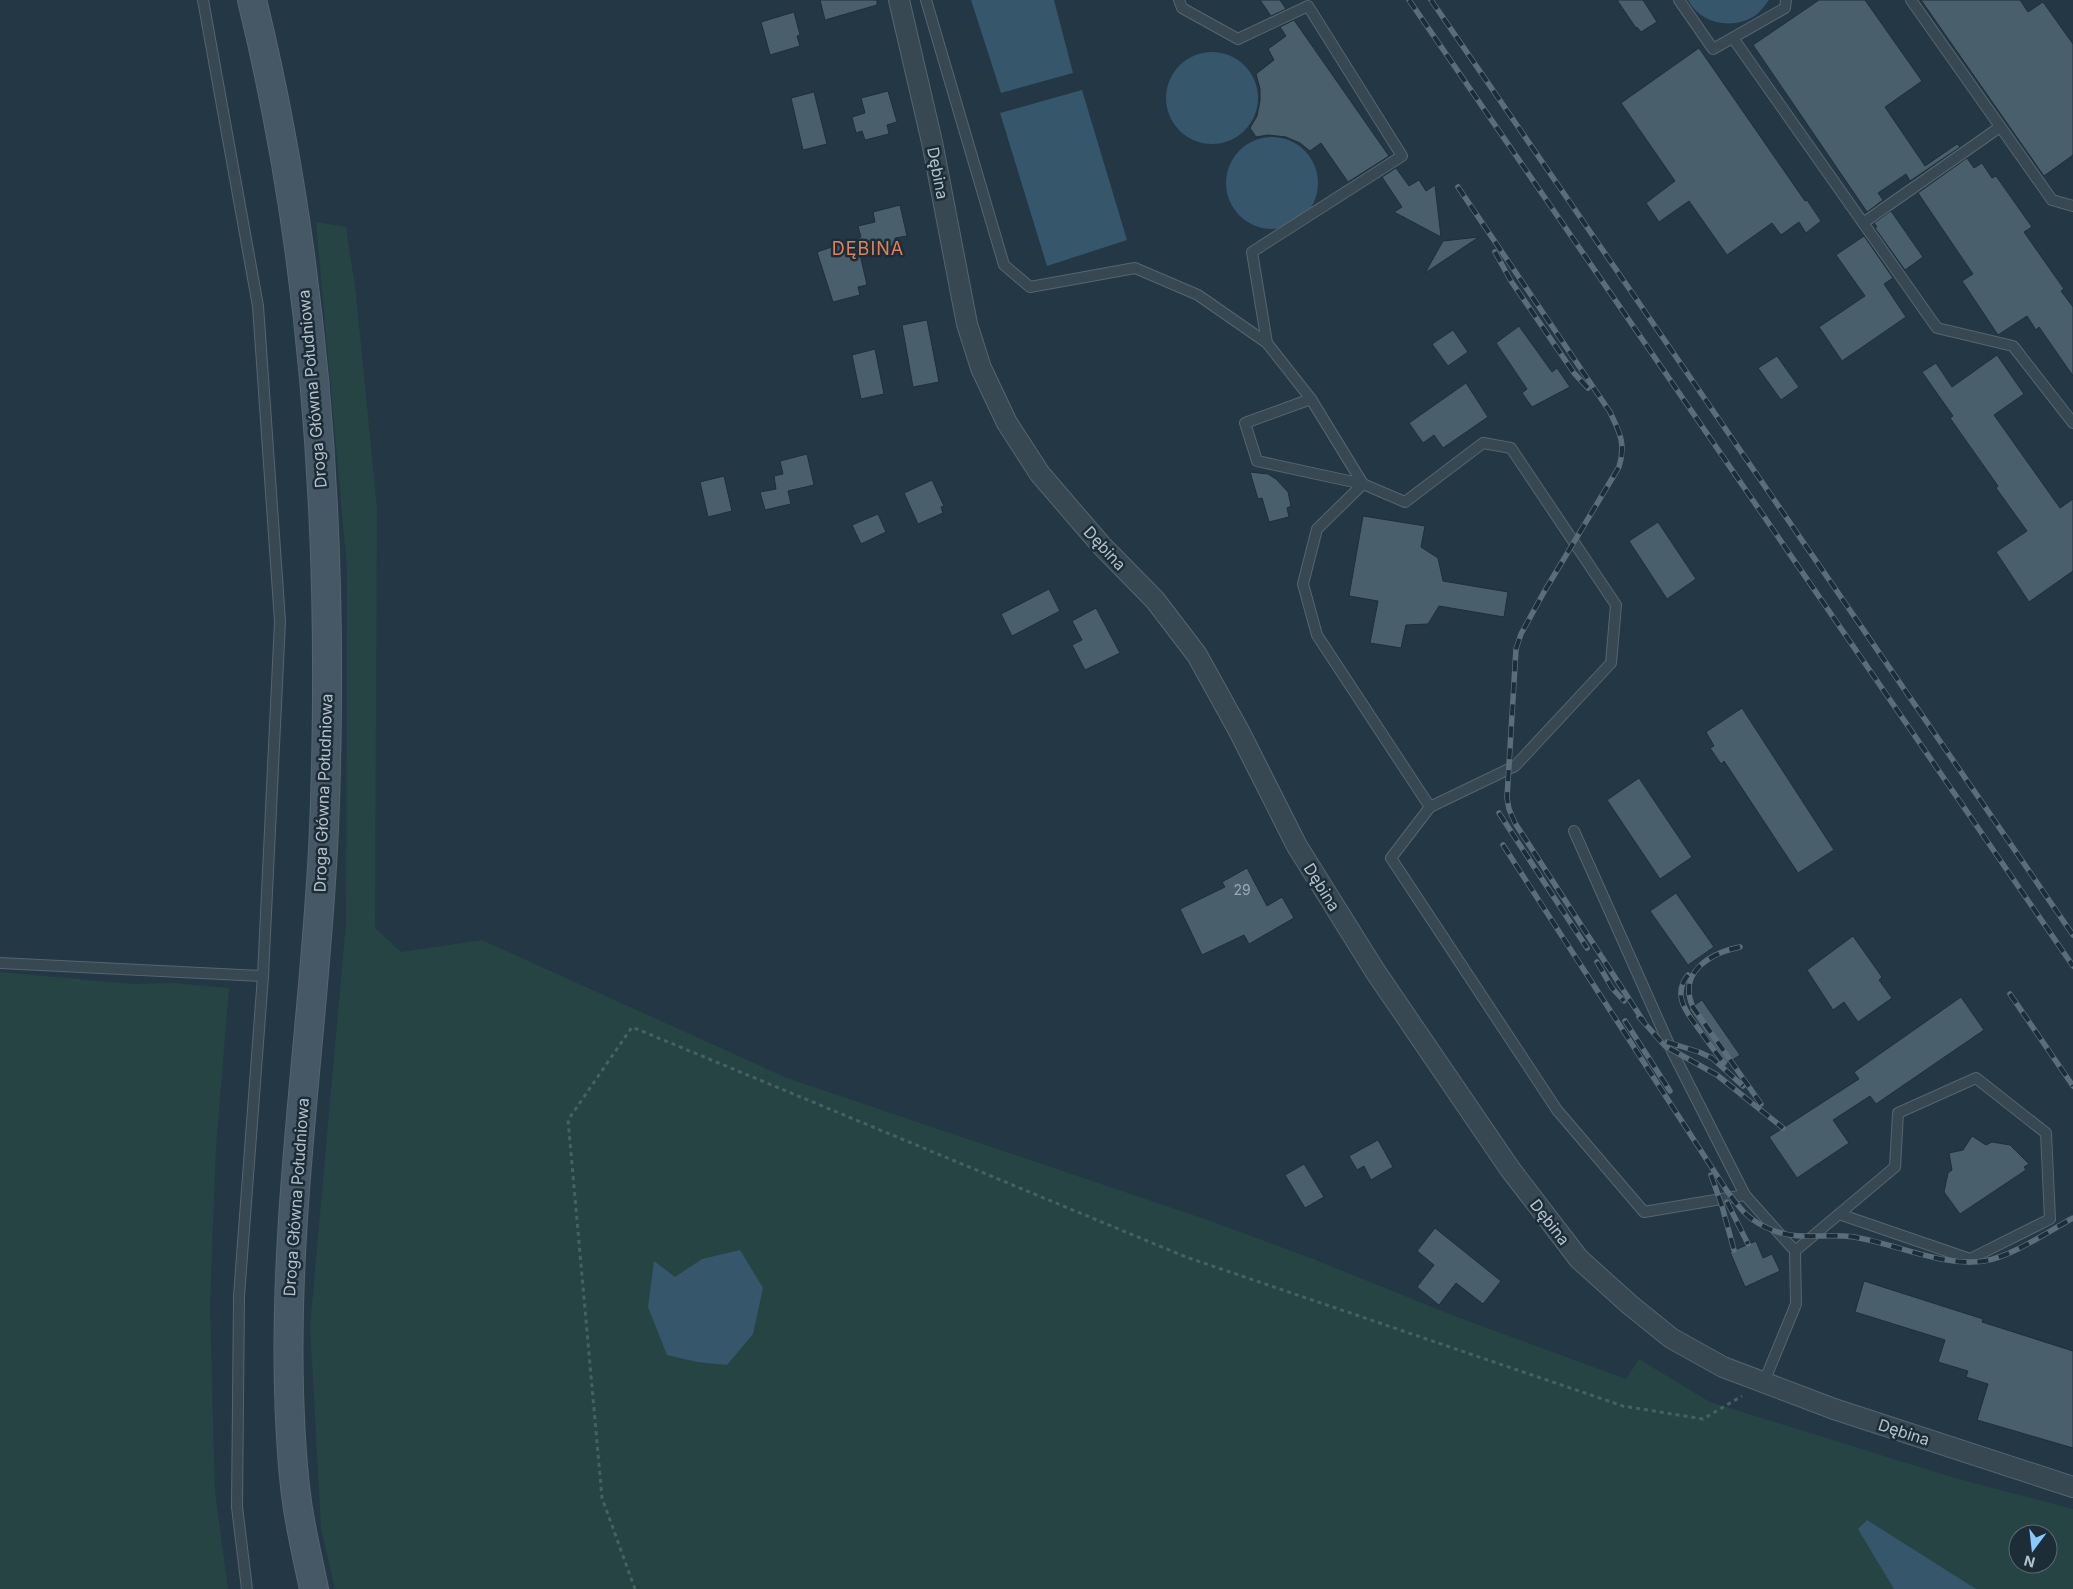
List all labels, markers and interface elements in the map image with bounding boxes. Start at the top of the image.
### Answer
street label: Dębina [923,145,953,201]
district label: DĘBINA [832,238,904,259]
street label: Droga Główna Południowa [293,289,331,489]
street label: Dębina [1080,522,1130,574]
street label: Droga Główna Południowa [310,693,336,893]
street label: Dębina [1299,859,1345,915]
house number: 29 [1233,881,1251,898]
street label: Droga Główna Południowa [279,1097,313,1297]
street label: Dębina [1526,1195,1574,1249]
street label: Dębina [1876,1414,1932,1450]
north arrow [2008,1524,2058,1574]
text: N [2022,1552,2037,1572]

